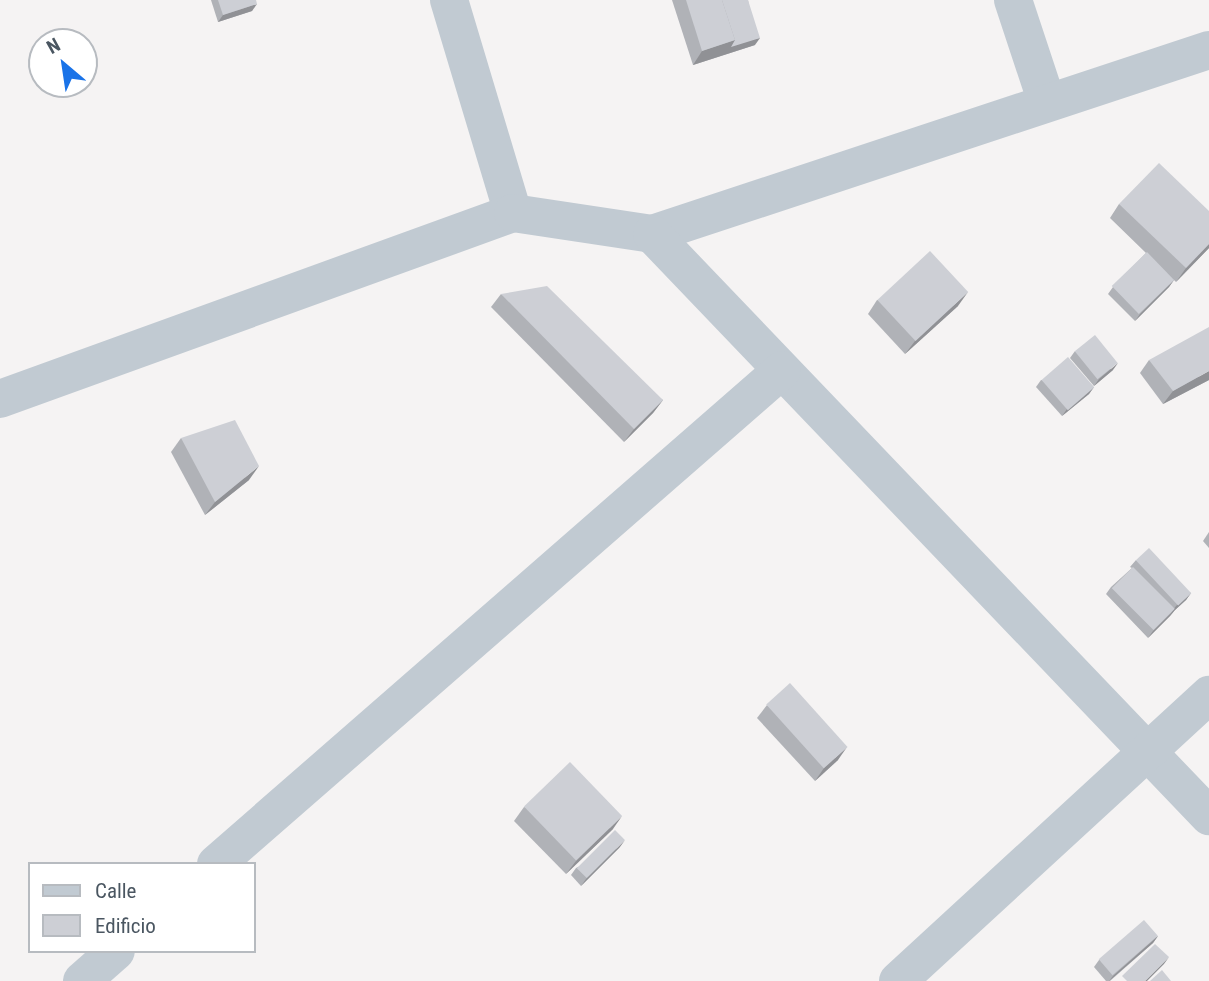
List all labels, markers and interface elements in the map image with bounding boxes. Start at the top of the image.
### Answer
north arrow [28,28,98,98]
text: N [43,33,64,59]
legend [28,862,256,953]
text: Calle [95,879,136,903]
text: Edificio [95,914,156,938]

